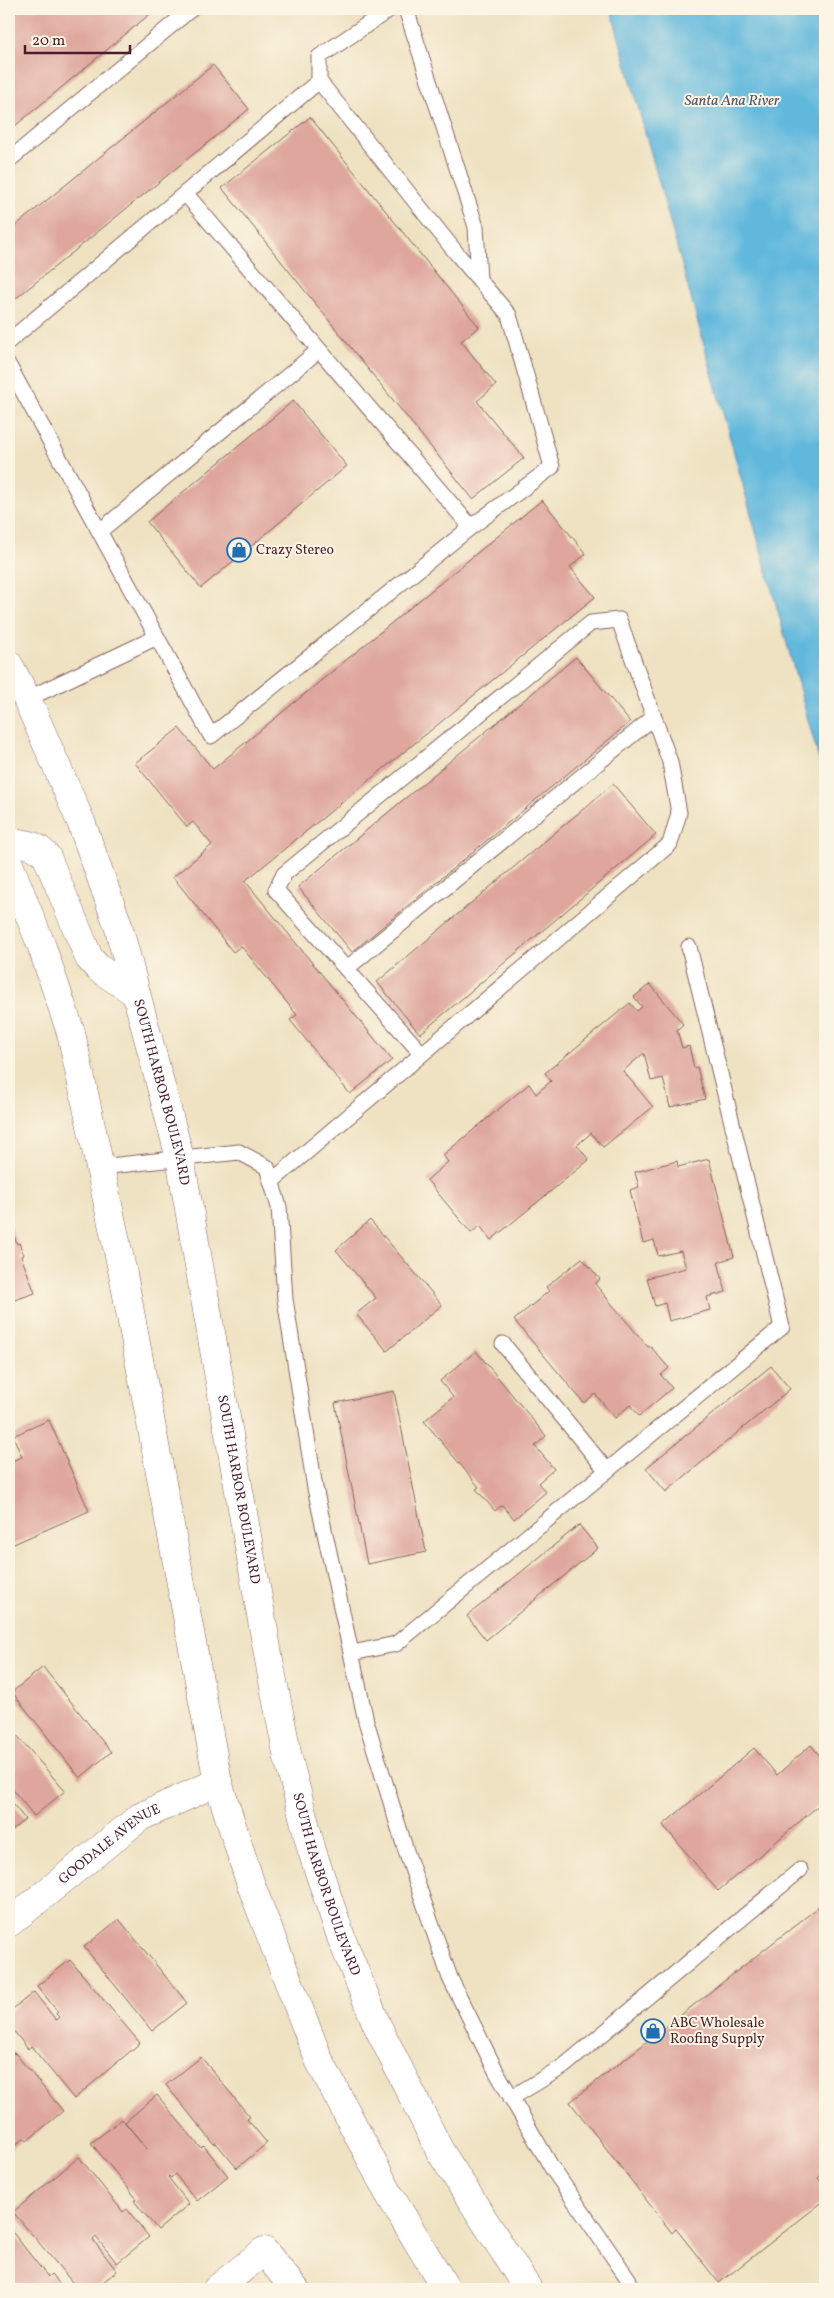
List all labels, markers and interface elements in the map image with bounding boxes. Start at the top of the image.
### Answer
scale bar [25,22,130,54]
text: 20 m [32,31,65,52]
water label: Santa Ana River [685,91,780,112]
shop icon: Crazy Stereo [226,537,252,563]
place label: Crazy Stereo [256,541,334,560]
street label: SOUTH HARBOR BOULEVARD [129,997,194,1187]
street label: SOUTH HARBOR BOULEVARD [213,1393,265,1586]
street label: SOUTH HARBOR BOULEVARD [288,1791,365,1979]
street label: GOODALE AVENUE [54,1800,163,1889]
place label: ABC Wholesale Roofing Supply [670,2014,765,2049]
shop icon: ABC Wholesale Roofing Supply [640,2018,666,2044]

